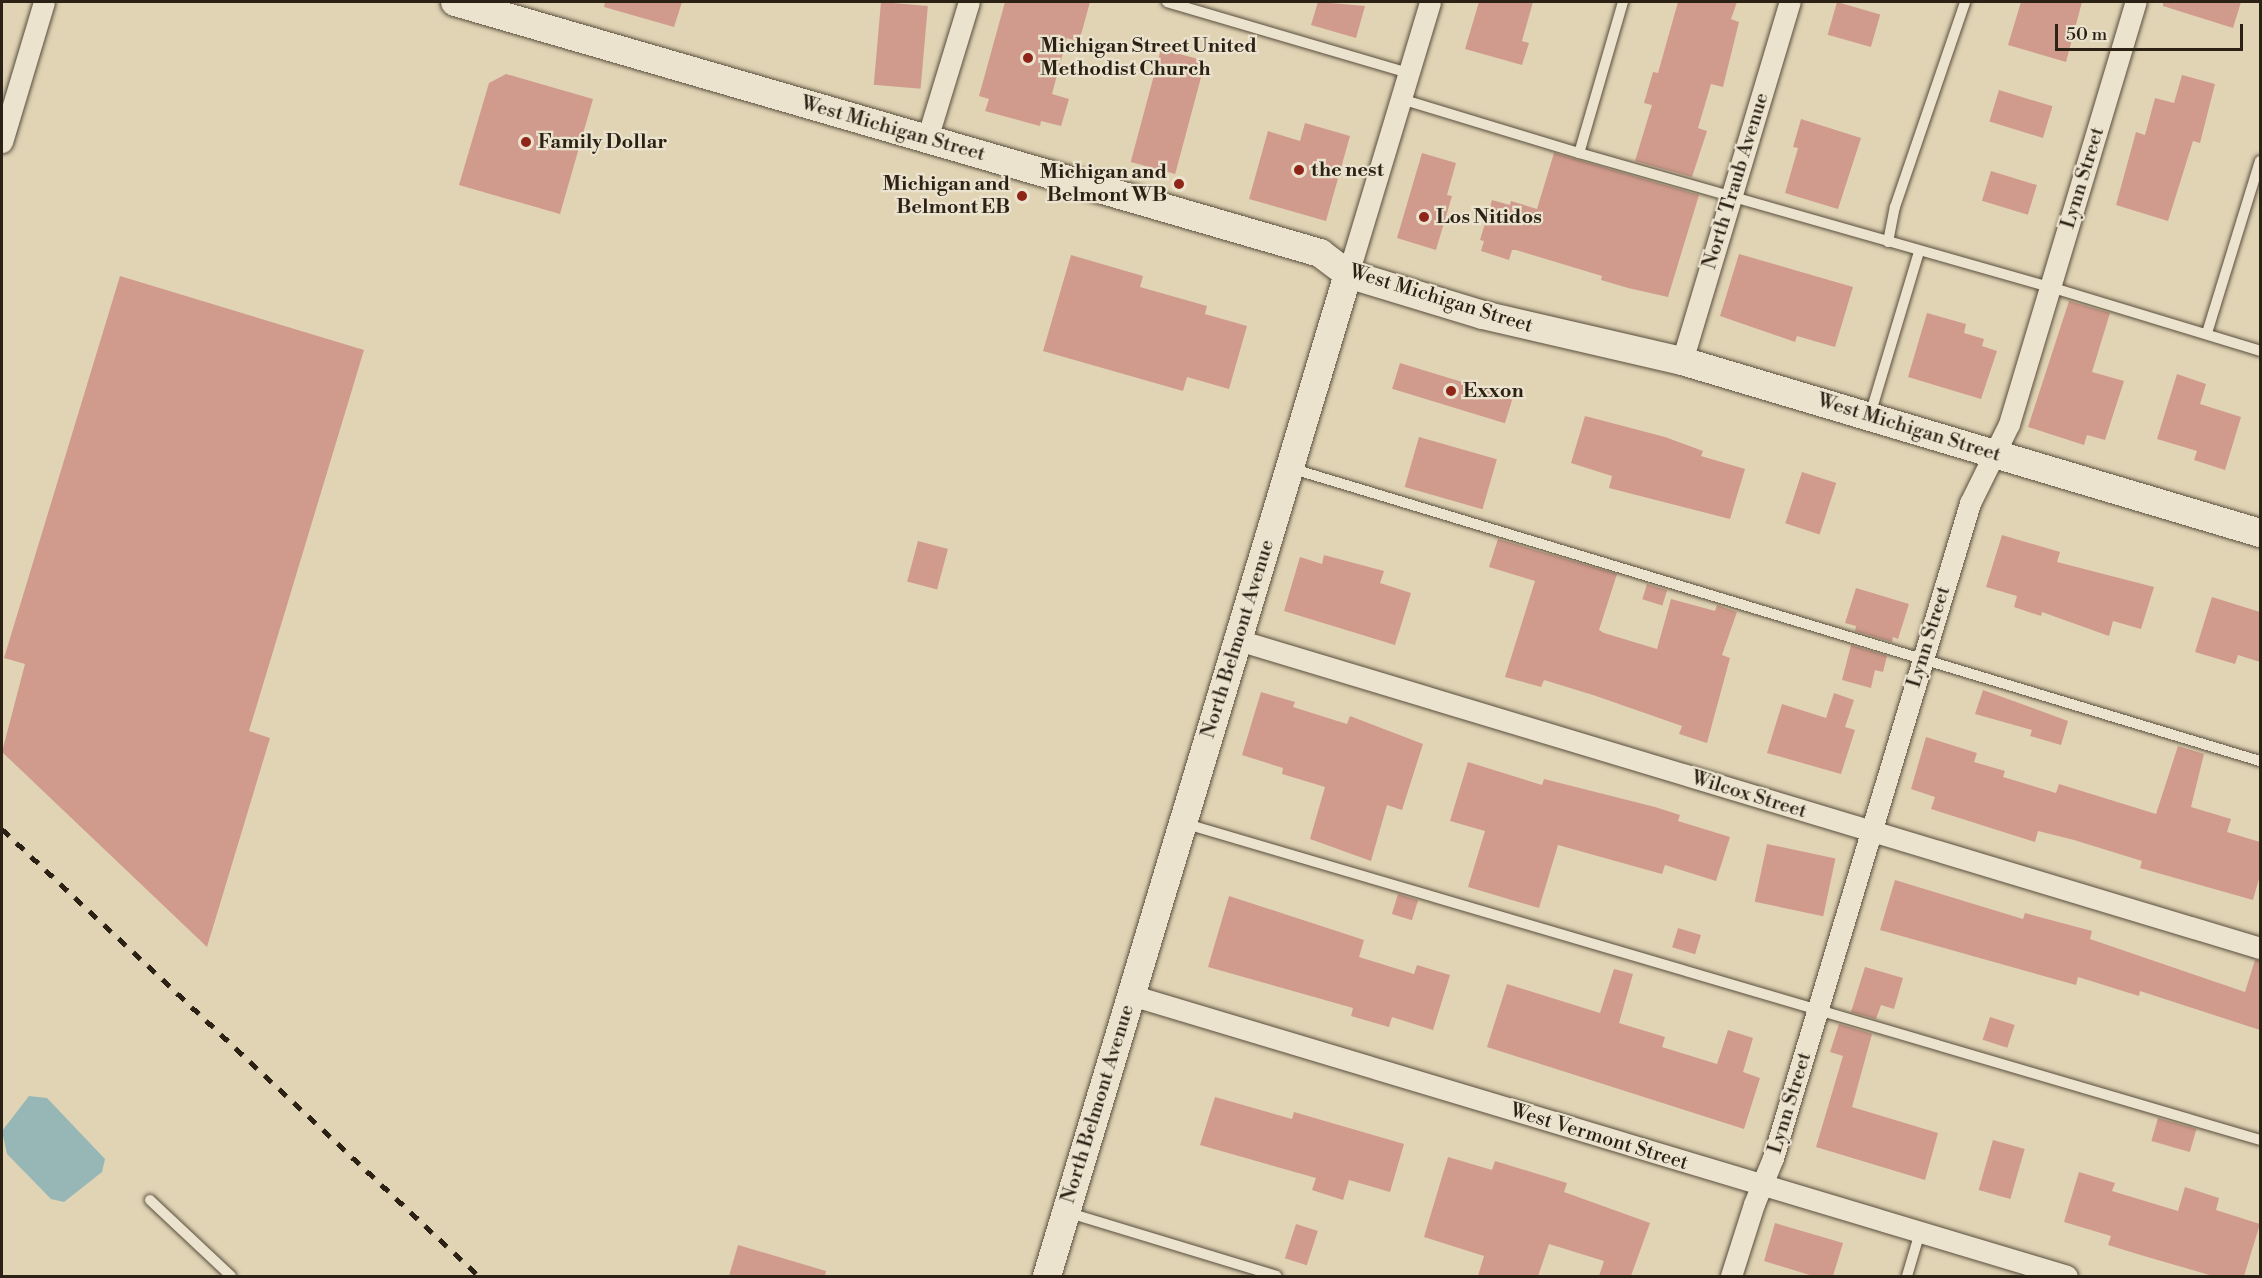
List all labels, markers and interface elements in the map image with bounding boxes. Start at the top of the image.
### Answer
scale bar [2058,12,2246,50]
text: 50 m [2066,23,2107,46]
place label: Michigan Street United Methodist Church [1040,34,1257,81]
marker: Michigan Street United Methodist Church [1021,51,1035,65]
street label: North Traub Avenue [1698,90,1774,272]
street label: West Michigan Street [798,91,988,167]
street label: Lynn Street [2056,124,2110,232]
place label: Family Dollar [538,130,667,154]
marker: Family Dollar [519,135,533,149]
place label: the nest [1311,158,1384,182]
place label: Michigan and Belmont WB [1040,160,1167,207]
marker: the nest [1292,163,1306,177]
place label: Michigan and Belmont EB [883,172,1010,219]
marker: Michigan and Belmont WB [1172,177,1186,191]
marker: Michigan and Belmont EB [1015,189,1029,203]
place label: Los Nitidos [1436,205,1542,229]
marker: Los Nitidos [1417,210,1431,224]
street label: West Michigan Street [1346,260,1536,338]
place label: Exxon [1463,379,1524,403]
marker: Exxon [1444,384,1458,398]
street label: West Michigan Street [1814,389,2004,467]
street label: North Belmont Avenue [1196,537,1280,741]
street label: Lynn Street [1902,583,1956,691]
street label: Wilcox Street [1688,766,1810,824]
street label: North Belmont Avenue [1056,1002,1140,1206]
street label: Lynn Street [1763,1049,1817,1157]
street label: West Vermont Street [1507,1098,1691,1176]

